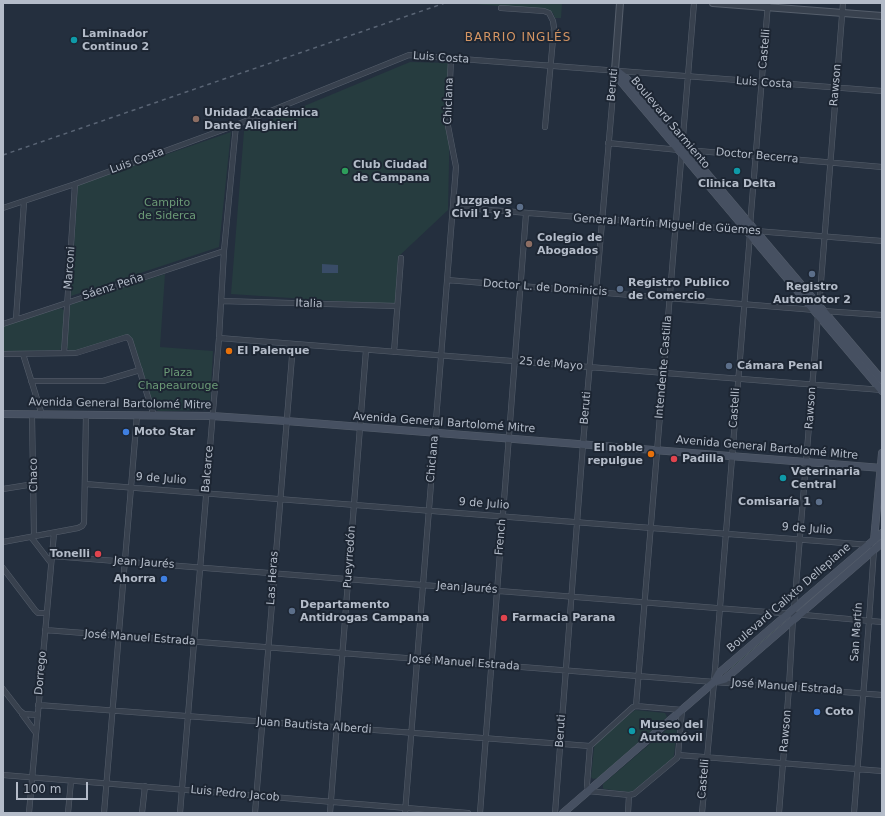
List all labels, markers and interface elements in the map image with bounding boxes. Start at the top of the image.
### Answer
place label: Laminador Continuo 2 [82,27,149,53]
street label: Castelli [757,28,773,70]
district label: BARRIO INGLÉS [465,31,571,45]
marker: Laminador Continuo 2 [69,35,79,45]
street label: Luis Costa [412,49,470,67]
street label: Rawson [828,63,844,107]
street label: Beruti [605,68,621,102]
street label: Boulevard Sarmiento [628,74,712,172]
street label: Luis Costa [735,74,793,92]
street label: Chiclana [442,77,456,125]
place label: Unidad Académica Dante Alighieri [204,106,319,132]
marker: Unidad Académica Dante Alighieri [191,114,201,124]
street label: Luis Costa [108,145,166,177]
street label: Doctor Becerra [715,146,799,166]
place label: Club Ciudad de Campana [353,158,430,184]
marker: Club Ciudad de Campana [340,166,350,176]
marker: Clinica Delta [732,166,742,176]
place label: Clinica Delta [698,177,776,191]
place label: Juzgados Civil 1 y 3 [451,194,512,220]
park label: Campito de Siderca [138,196,196,222]
marker: Juzgados Civil 1 y 3 [515,202,525,212]
street label: General Martín Miguel de Güemes [573,212,761,238]
place label: Colegio de Abogados [537,231,602,257]
marker: Colegio de Abogados [524,239,534,249]
street label: Marconi [62,246,78,290]
marker: Registro Automotor 2 [807,269,817,279]
street label: Sáenz Peña [81,271,145,303]
place label: Registro Publico de Comercio [628,276,730,302]
street label: Doctor L. de Dominicis [482,277,608,299]
place label: Registro Automotor 2 [773,280,851,306]
marker: Registro Publico de Comercio [615,284,625,294]
street label: Italia [295,297,323,311]
street label: Intendente Castilla [653,315,675,419]
place label: El Palenque [237,344,310,358]
marker: El Palenque [224,346,234,356]
street label: 25 de Mayo [518,355,584,373]
place label: Cámara Penal [737,359,823,373]
marker: Cámara Penal [724,361,734,371]
park label: Plaza Chapeaurouge [138,366,218,392]
street label: Rawson [803,386,819,430]
street label: Castelli [727,387,743,429]
street label: Beruti [578,391,594,425]
street label: Avenida General Bartolomé Mitre [29,396,211,412]
street label: Avenida General Bartolomé Mitre [352,410,536,436]
place label: Moto Star [134,425,195,439]
marker: Moto Star [121,427,131,437]
street label: Avenida General Bartolomé Mitre [675,433,859,463]
street label: Chiclana [424,435,442,483]
place label: El noble repulgue [587,441,643,467]
street label: Balcarce [199,445,217,493]
marker: El noble repulgue [646,449,656,459]
place label: Padilla [682,452,724,466]
marker: Padilla [669,454,679,464]
street label: Chaco [27,458,41,492]
place label: Veterinaria Central [791,465,860,491]
street label: 9 de Julio [135,471,187,487]
marker: Veterinaria Central [778,473,788,483]
place label: Comisaría 1 [738,495,811,509]
street label: 9 de Julio [458,496,510,512]
marker: Comisaría 1 [814,497,824,507]
street label: French [493,518,509,556]
street label: 9 de Julio [781,521,833,537]
street label: Pueyrredón [341,525,359,589]
street label: Boulevard Calixto Dellepiane [725,541,853,655]
place label: Tonelli [50,547,90,561]
marker: Tonelli [93,549,103,559]
street label: Las Heras [265,551,281,605]
street label: Jean Jaurés [113,554,175,572]
place label: Ahorra [114,572,156,586]
marker: Ahorra [159,574,169,584]
street label: Jean Jaurés [436,579,498,597]
place label: Departamento Antidrogas Campana [300,598,429,624]
street label: San Martín [848,602,866,662]
marker: Departamento Antidrogas Campana [287,606,297,616]
place label: Farmacia Parana [512,611,615,625]
marker: Farmacia Parana [499,613,509,623]
street label: José Manuel Estrada [84,628,196,648]
street label: Dorrego [32,650,50,696]
street label: José Manuel Estrada [408,653,520,673]
street label: José Manuel Estrada [731,677,843,697]
place label: Coto [825,705,853,719]
marker: Coto [812,707,822,717]
street label: Rawson [778,709,794,753]
street label: Beruti [553,714,569,748]
street label: Juan Bautista Alberdi [256,715,372,737]
place label: Museo del Automóvil [640,718,703,744]
marker: Museo del Automóvil [627,726,637,736]
street label: Castelli [696,758,712,800]
scale bar [18,774,90,800]
text: 100 m [23,782,61,796]
street label: Luis Pedro Jacob [190,784,280,804]

